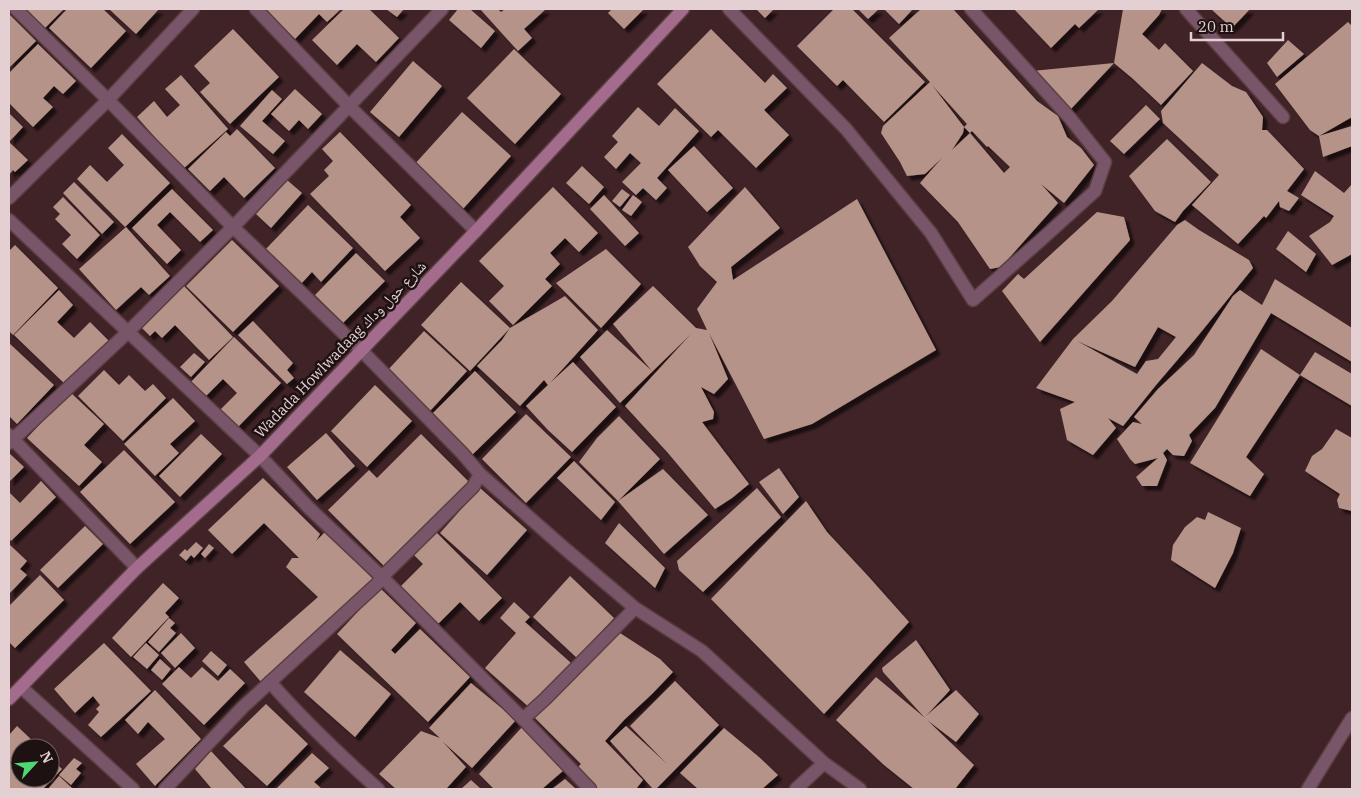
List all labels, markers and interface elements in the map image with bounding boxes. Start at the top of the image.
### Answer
scale bar [1191,10,1284,42]
text: 20 m [1198,17,1234,36]
street label: Wadada Howlwadaag شارع حول وداك [250,256,431,442]
north arrow [10,738,60,788]
text: N [36,748,57,766]

